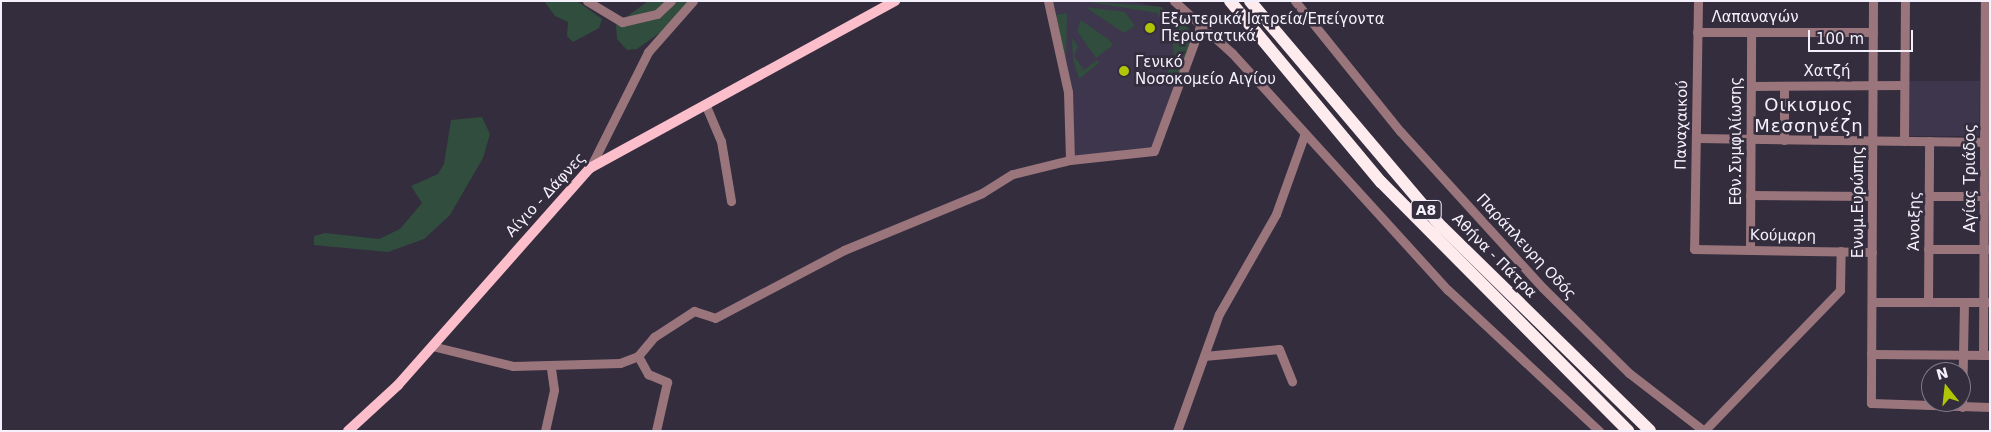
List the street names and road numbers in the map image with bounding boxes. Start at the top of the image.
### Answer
street label: Λαπαναγών [1711,9,1799,27]
street label: Χατζή [1804,63,1850,81]
street label: Εθν.Συμφιλίωσης [1728,77,1746,205]
street label: Παναχαικού [1672,80,1692,170]
street label: Αγίας Τριάδος [1962,124,1980,232]
street label: Ενωμ.Ευρώπης [1850,146,1868,258]
street label: Αίγιο - Δάφνες [502,149,590,241]
street label: Παράπλευρη Οδός [1472,190,1580,304]
street label: Άνοιξης [1905,191,1925,251]
road number: Α8 [1410,198,1442,222]
street label: Αθήνα - Πάτρα [1448,210,1540,302]
street label: Κούμαρη [1750,226,1816,246]

